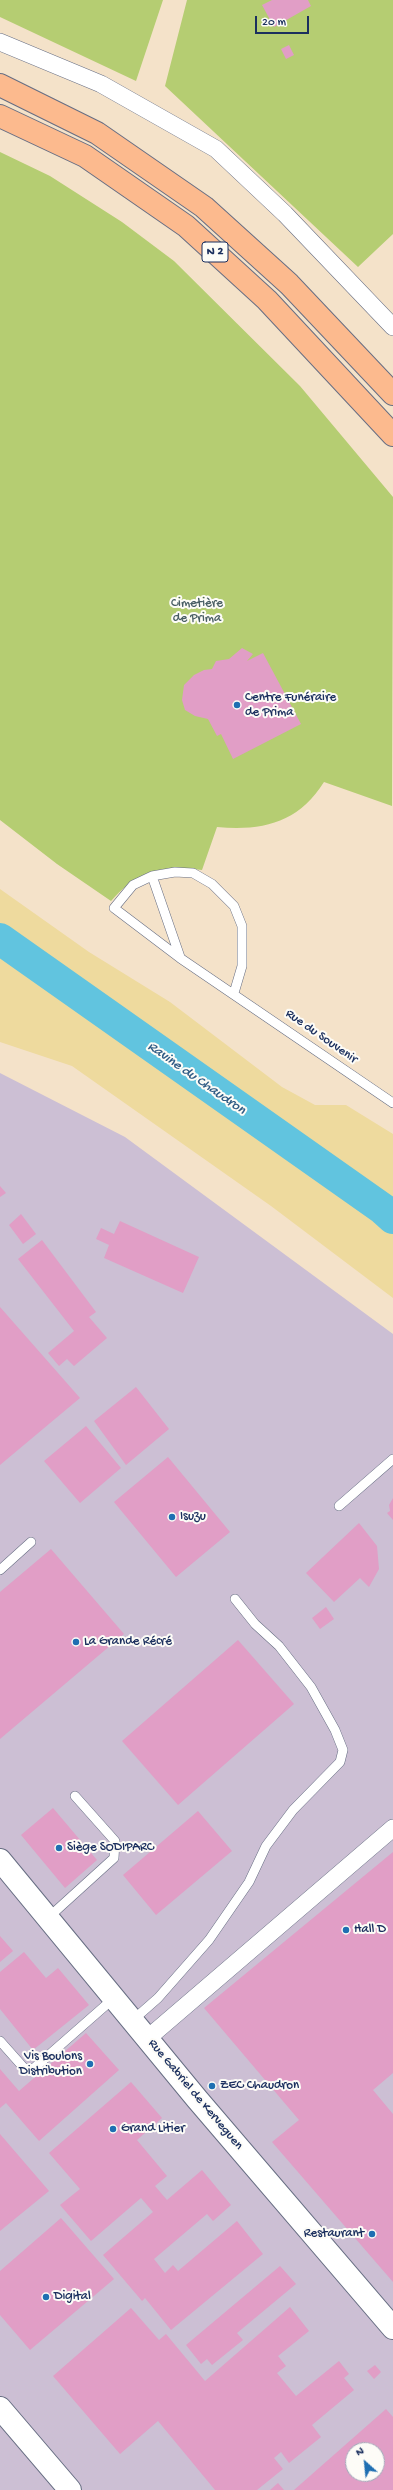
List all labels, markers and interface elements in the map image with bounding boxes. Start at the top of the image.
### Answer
scale bar [257,8,311,34]
text: 20 m [262,16,286,30]
road number: N 2 [202,242,228,262]
park label: Cimetière de Prima [171,596,223,627]
place label: Centre Funéraire de Prima [245,690,336,721]
marker: Centre Funéraire de Prima [232,700,242,710]
street label: Rue du Souvenir [282,1006,360,1068]
water label: Ravine du Chaudron [144,1039,248,1119]
place label: Isuzu [180,1509,206,1525]
marker: Isuzu [167,1512,177,1522]
place label: La Grande Récré [84,1634,172,1650]
marker: La Grande Récré [71,1637,81,1647]
place label: Siège SODIPARC [67,1840,154,1856]
marker: Siège SODIPARC [54,1843,64,1853]
place label: Hall D [354,1922,386,1938]
marker: Hall D [341,1925,351,1935]
street label: Rue Gabriel de Kerveguen [144,2036,246,2154]
place label: Vis Boulons Distribution [19,2049,82,2080]
marker: Vis Boulons Distribution [85,2059,95,2069]
place label: ZEC Chaudron [220,2078,299,2094]
marker: ZEC Chaudron [207,2081,217,2091]
place label: Grand Litier [121,2121,185,2137]
marker: Grand Litier [108,2124,118,2134]
place label: Restaurant [304,2226,364,2242]
marker: Restaurant [367,2229,377,2239]
place label: Digital [54,2289,91,2305]
marker: Digital [41,2292,51,2302]
north arrow [345,2442,385,2482]
text: N [354,2445,366,2459]

